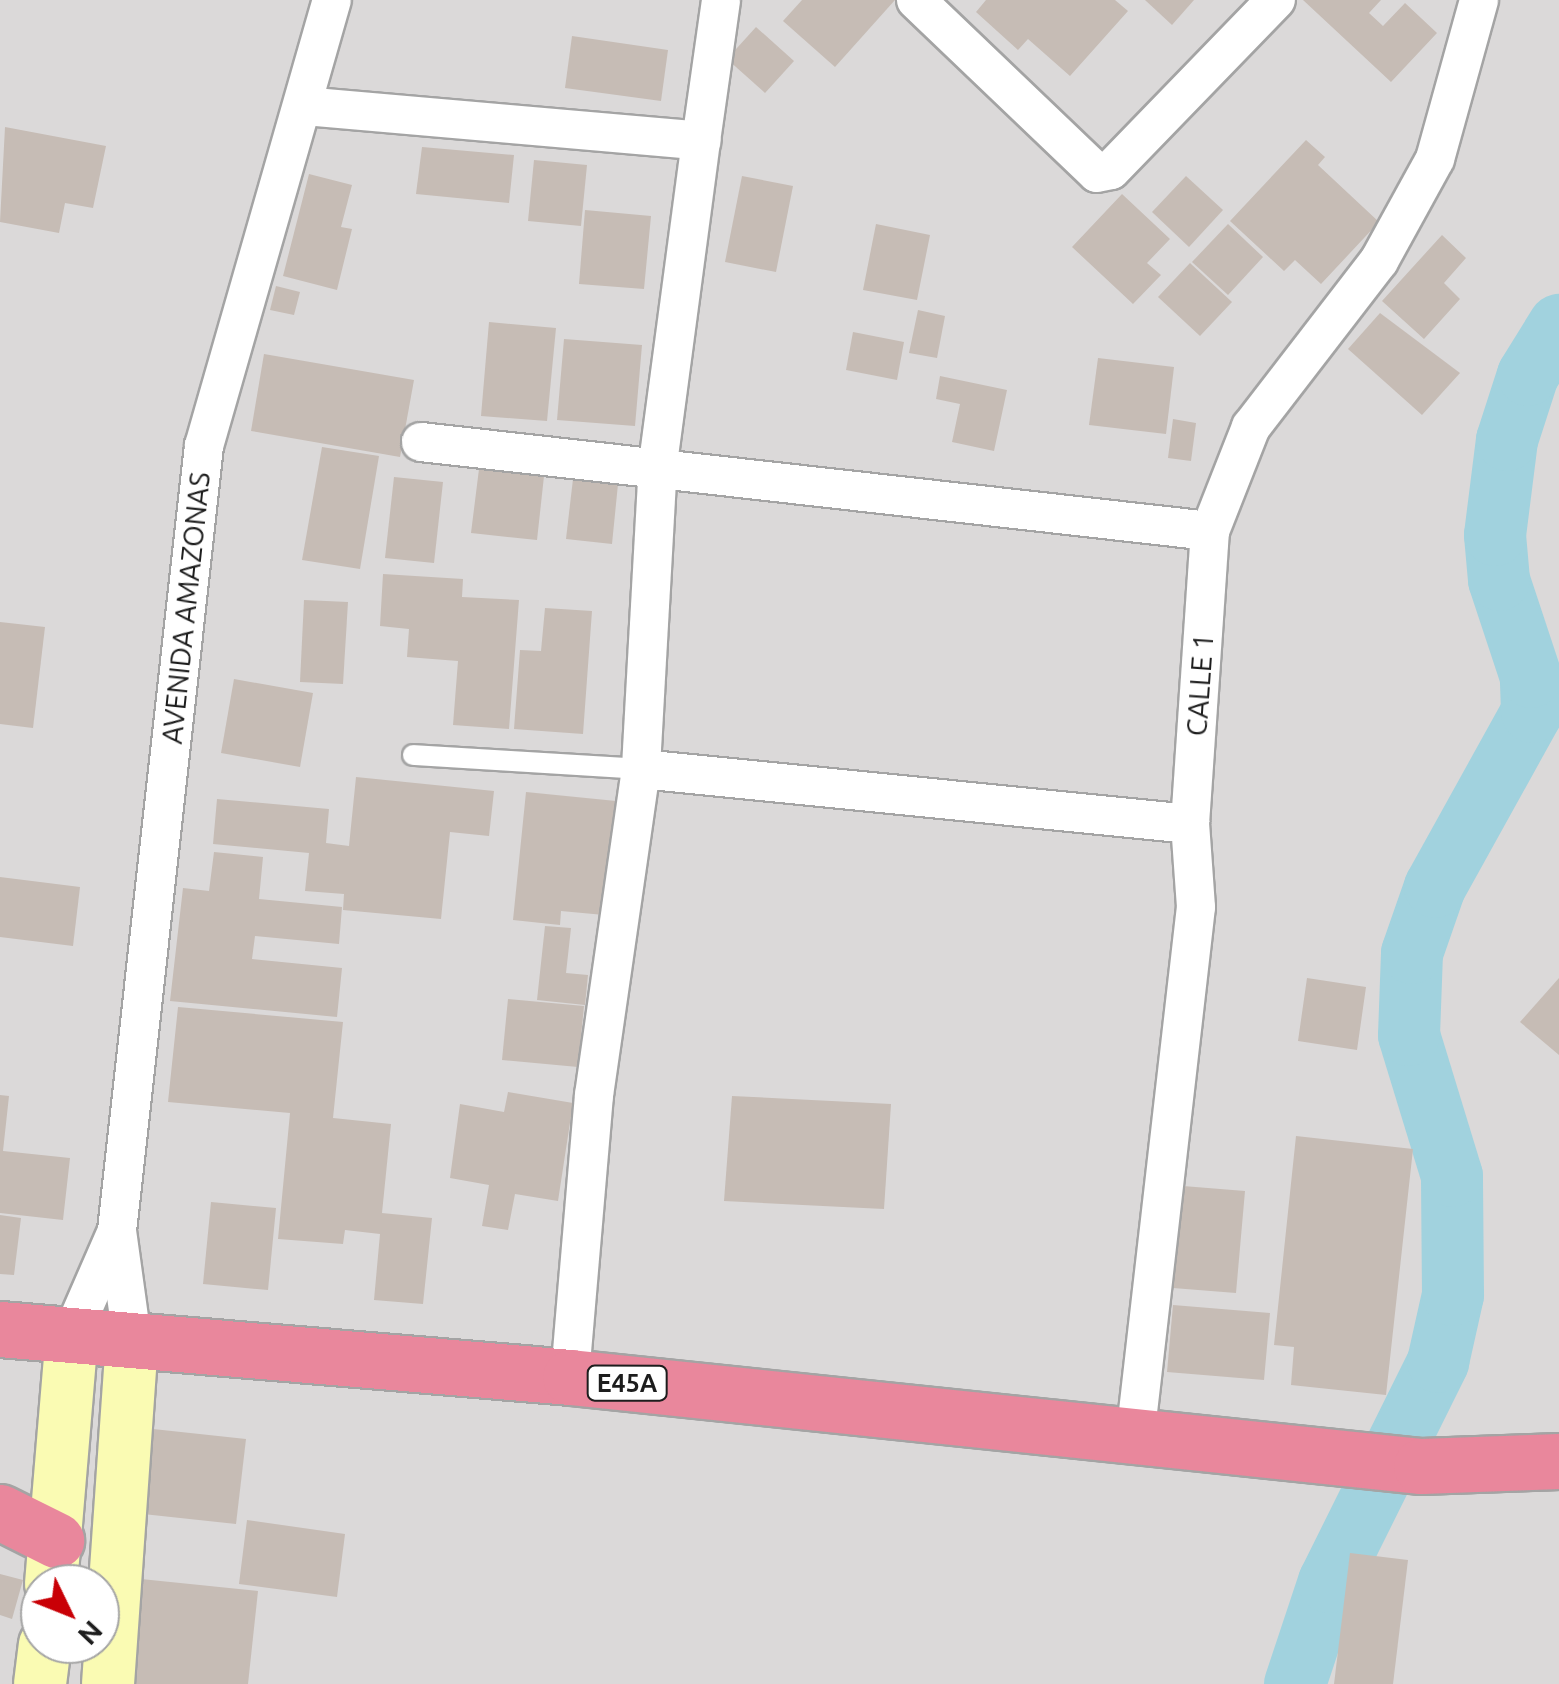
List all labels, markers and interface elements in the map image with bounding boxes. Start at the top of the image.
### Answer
street label: AVENIDA AMAZONAS [155,470,217,746]
street label: CALLE 1 [1180,633,1220,737]
road number: E45A [584,1363,670,1403]
north arrow [20,1564,120,1664]
text: N [72,1615,109,1652]

